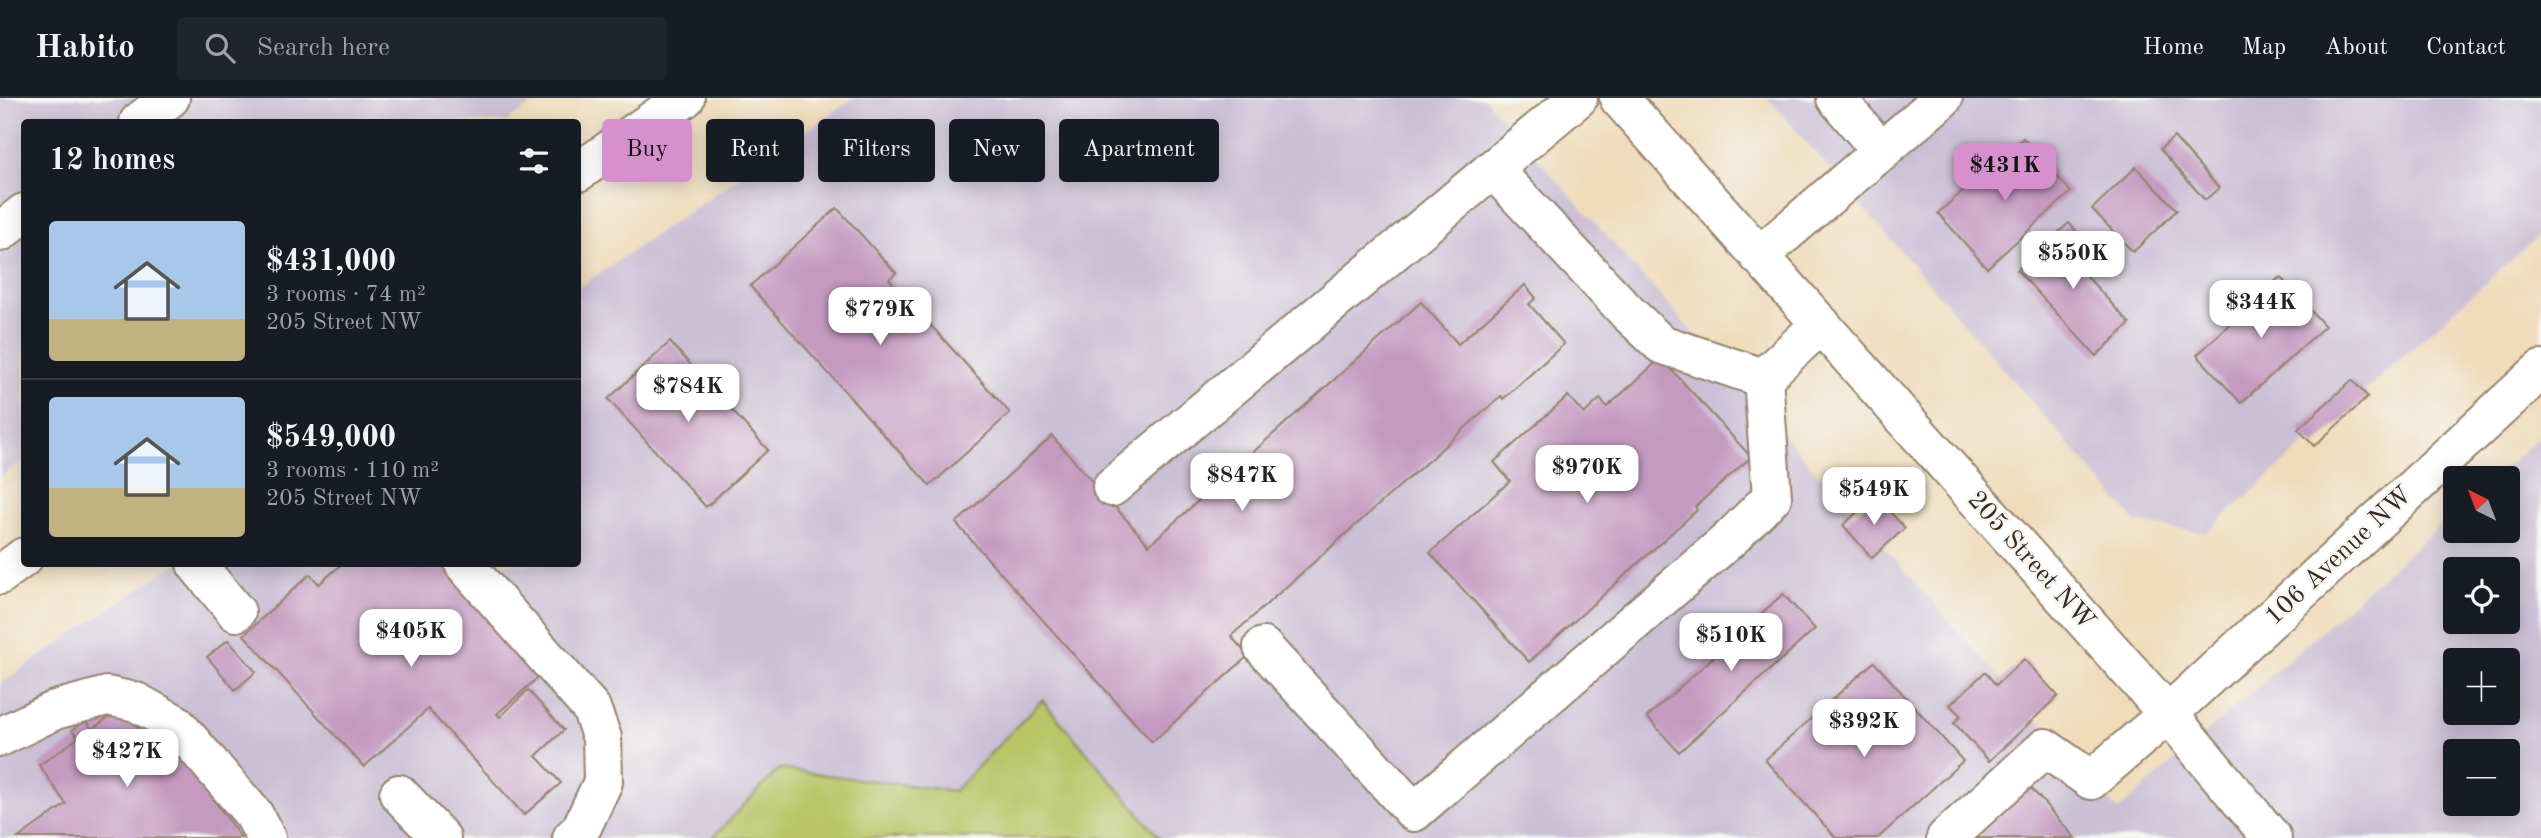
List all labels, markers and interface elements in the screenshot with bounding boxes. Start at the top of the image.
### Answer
search box [177,17,667,80]
icon: search [201,29,239,67]
text: Habito [35,32,135,65]
text: Search here [257,35,390,61]
text: Home [2143,36,2204,60]
text: Map [2242,36,2286,60]
text: About [2324,36,2388,60]
text: Contact [2426,36,2506,60]
chip: Buy [602,119,692,182]
chip: Rent [706,119,804,182]
chip: Filters [818,119,935,182]
chip: New [949,119,1045,182]
chip: Apartment [1059,119,1219,182]
icon: filters [515,142,553,180]
pin: $431K [1956,144,2054,203]
text: 12 homes [49,146,175,176]
text: $431K [1969,154,2041,177]
pin: $550K [2024,232,2122,291]
text: $550K [2037,242,2109,265]
text: $431,000 [266,247,396,277]
icon: home [105,249,189,333]
pin: $344K [2212,280,2310,340]
text: 3 rooms · 74 m² [266,283,426,306]
pin: $779K [831,288,929,347]
text: $344K [2225,291,2297,314]
text: $779K [844,298,916,321]
text: 205 Street NW [266,311,422,334]
pin: $784K [639,364,737,424]
text: $784K [652,375,724,398]
text: $549,000 [266,423,396,453]
icon: home [105,425,189,509]
pin: $970K [1538,446,1636,505]
pin: $847K [1193,454,1291,513]
text: $970K [1551,456,1623,479]
text: 3 rooms · 110 m² [266,459,439,482]
text: $847K [1206,464,1278,487]
north arrow [2443,466,2520,542]
map controls [2443,466,2520,816]
pin: $549K [1825,468,1923,527]
text: $549K [1838,478,1910,501]
street label: 106 Avenue NW [2261,481,2418,630]
text: 205 Street NW [266,487,422,510]
street label: 205 Street NW [1962,487,2100,635]
button: locate [2443,557,2520,634]
pin: $405K [362,610,460,669]
pin: $510K [1682,614,1780,673]
text: $405K [375,620,447,643]
text: $510K [1695,624,1767,647]
button: + [2443,648,2520,725]
pin: $392K [1815,700,1913,759]
text: $392K [1828,710,1900,733]
pin: $427K [78,730,176,789]
button: − [2443,739,2520,816]
text: $427K [91,740,163,763]

